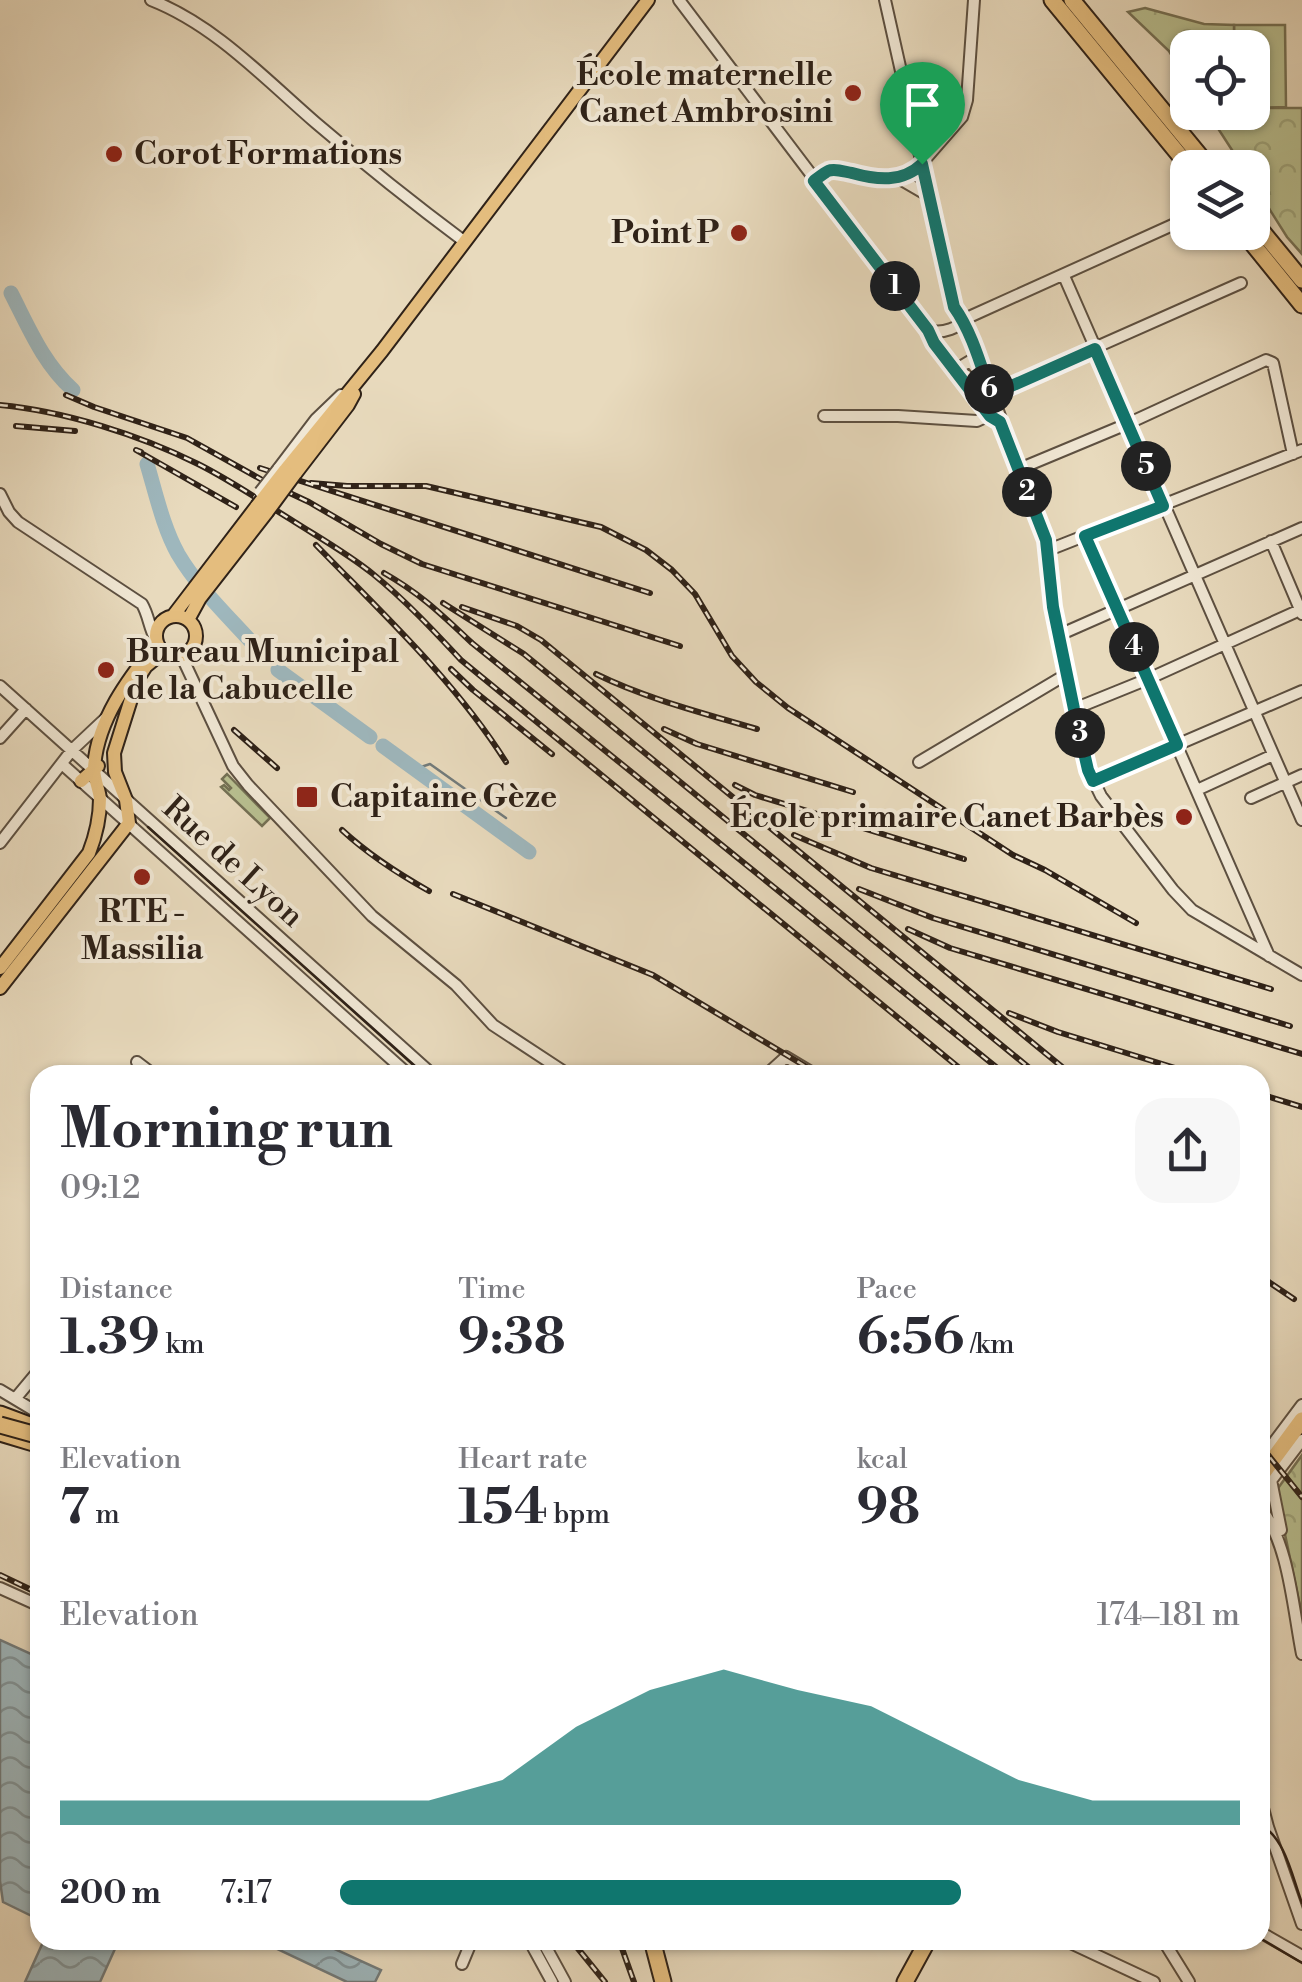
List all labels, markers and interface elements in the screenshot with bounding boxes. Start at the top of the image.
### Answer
map controls [1170,30,1270,250]
button: locate [1170,30,1270,130]
place label: École maternelle Canet Ambrosini [576,53,833,132]
pin [880,62,965,165]
icon: arrive [895,77,950,132]
marker: École maternelle Canet Ambrosini [842,82,864,104]
place label: Corot Formations [134,134,402,174]
marker: Corot Formations [103,143,125,165]
button: layers [1170,150,1270,250]
place label: Point P [611,213,720,253]
marker: Point P [728,222,750,244]
pin: 1 [870,261,920,311]
text: 1 [888,268,902,303]
pin: 6 [964,364,1014,414]
text: 6 [980,371,998,406]
pin: 5 [1121,441,1171,491]
text: 5 [1137,448,1155,483]
pin: 2 [1002,467,1052,517]
text: 2 [1018,474,1036,509]
pin: 4 [1109,622,1159,672]
text: 4 [1125,629,1143,664]
place label: Bureau Municipal de la Cabucelle [126,632,399,709]
marker: Bureau Municipal de la Cabucelle [95,659,117,681]
pin: 3 [1055,708,1105,758]
text: 3 [1072,715,1088,750]
place label: Capitaine Gèze [330,777,557,817]
marker: Capitaine Gèze [294,784,320,810]
street label: Rue de Lyon [154,788,312,936]
place label: École primaire Canet Barbès [730,795,1164,837]
marker: École primaire Canet Barbès [1173,806,1195,828]
marker: RTE - Massilia [131,866,153,888]
place label: RTE - Massilia [81,892,204,969]
text: Morning run [60,1096,393,1165]
button: share [1135,1098,1240,1203]
text: 09:12 [60,1168,141,1208]
text: Distance [60,1272,173,1307]
text: Time [458,1272,526,1307]
text: Pace [857,1272,917,1307]
text: 1.39 [60,1307,160,1369]
text: 9:38 [458,1307,565,1369]
text: 6:56 [857,1307,964,1369]
text: km [160,1327,205,1362]
text: /km [964,1327,1015,1362]
text: Elevation [60,1442,181,1477]
text: Heart rate [458,1442,588,1477]
text: kcal [857,1442,907,1477]
text: 7 [60,1477,90,1539]
text: 154 [458,1477,548,1539]
text: 98 [857,1477,920,1539]
text: m [90,1497,120,1532]
text: bpm [548,1497,610,1532]
text: Elevation [60,1595,199,1635]
text: 174–181 m [1097,1595,1240,1635]
text: 200 m [60,1873,161,1913]
text: 7:17 [220,1873,272,1913]

